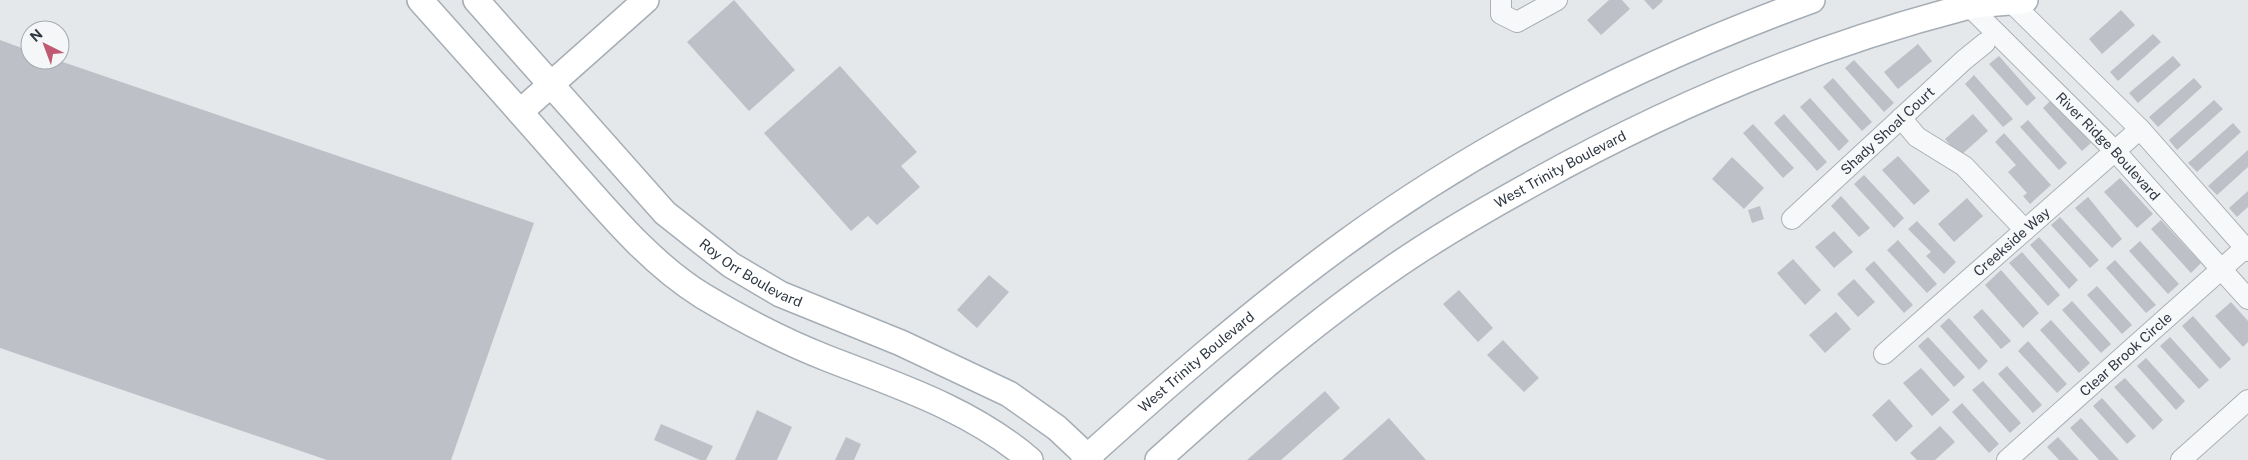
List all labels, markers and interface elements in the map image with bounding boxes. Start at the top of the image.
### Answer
north arrow [20,20,70,70]
text: N [27,26,46,45]
street label: Shady Shoal Court [1837,84,1938,178]
street label: River Ridge Boulevard [2053,89,2163,203]
street label: West Trinity Boulevard [1492,128,1629,211]
street label: Creekside Way [1970,204,2053,280]
street label: Roy Orr Boulevard [696,235,805,310]
street label: West Trinity Boulevard [1135,308,1257,416]
street label: Clear Brook Circle [2076,309,2175,399]

